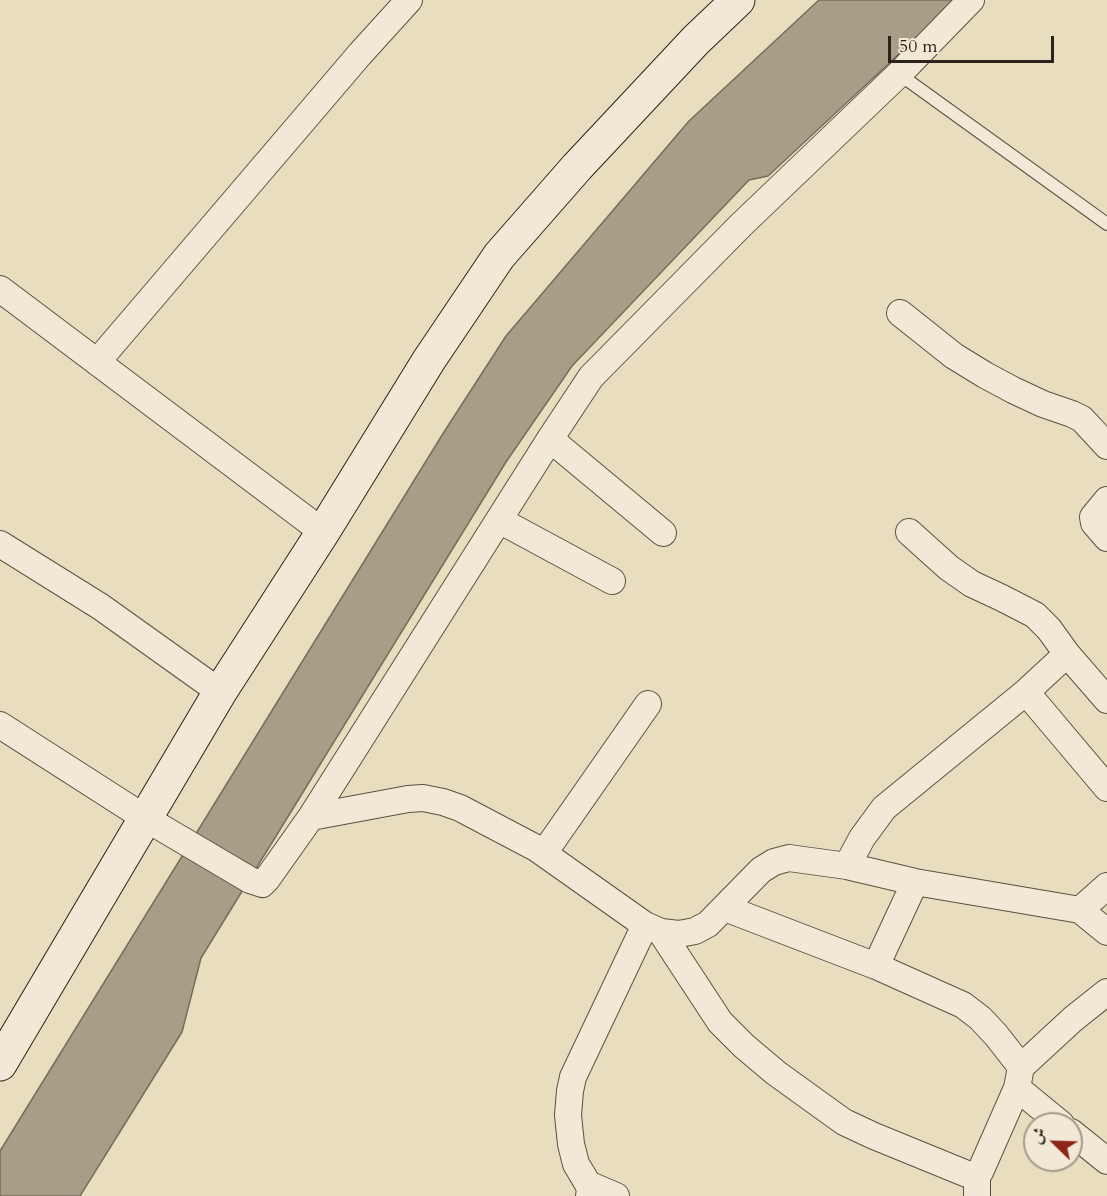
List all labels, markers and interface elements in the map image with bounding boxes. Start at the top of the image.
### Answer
scale bar [891,24,1058,62]
text: 50 m [899,34,938,59]
north arrow [1023,1112,1083,1172]
text: ش [1025,1124,1051,1147]

